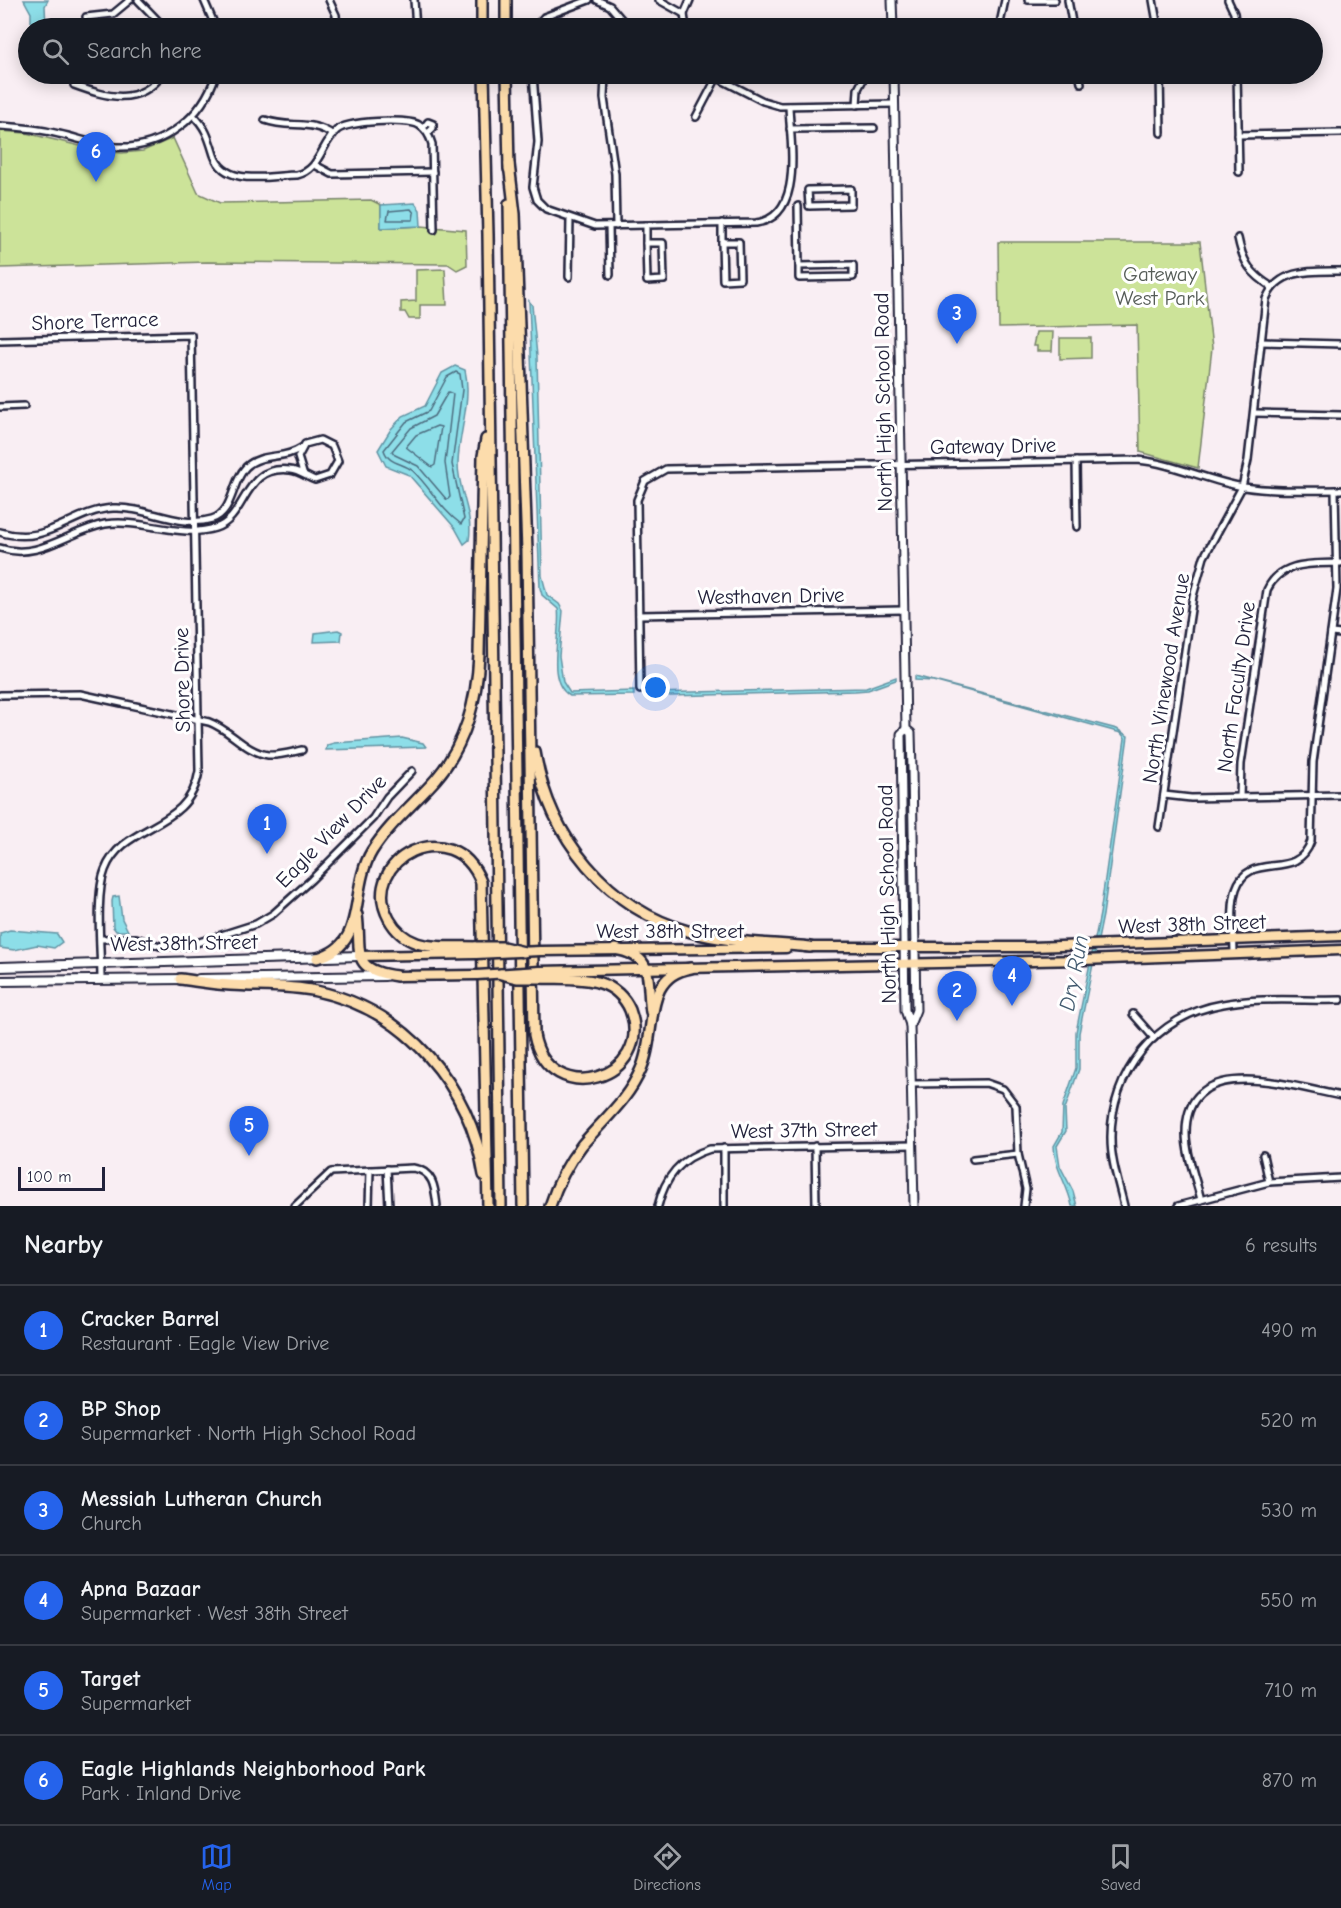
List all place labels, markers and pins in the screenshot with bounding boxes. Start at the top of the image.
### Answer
pin: 6 [76,132,116,182]
pin: 3 [938,294,976,344]
pin: 1 [248,804,286,854]
pin: 4 [992,956,1032,1006]
pin: 2 [938,972,976,1021]
pin: 5 [230,1106,268,1156]

